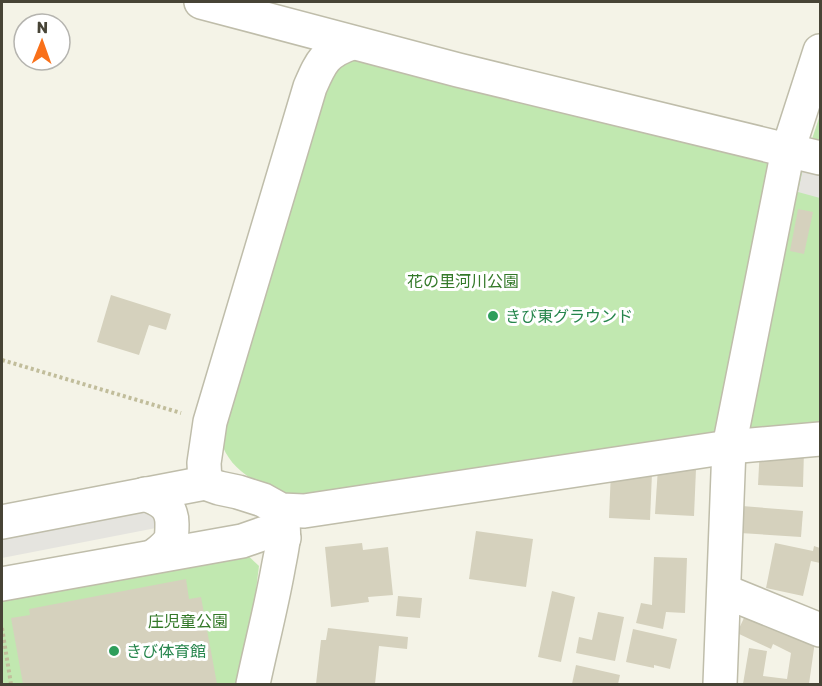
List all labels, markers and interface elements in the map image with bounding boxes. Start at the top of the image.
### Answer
north arrow [12,12,72,72]
text: N [36,18,48,37]
park label: 花の里河川公園 [407,272,519,291]
place label: きび東グラウンド [505,307,633,326]
marker: きび東グラウンド [486,309,500,323]
park label: 庄児童公園 [148,612,228,631]
place label: きび体育館 [126,642,206,661]
marker: きび体育館 [107,644,121,658]

